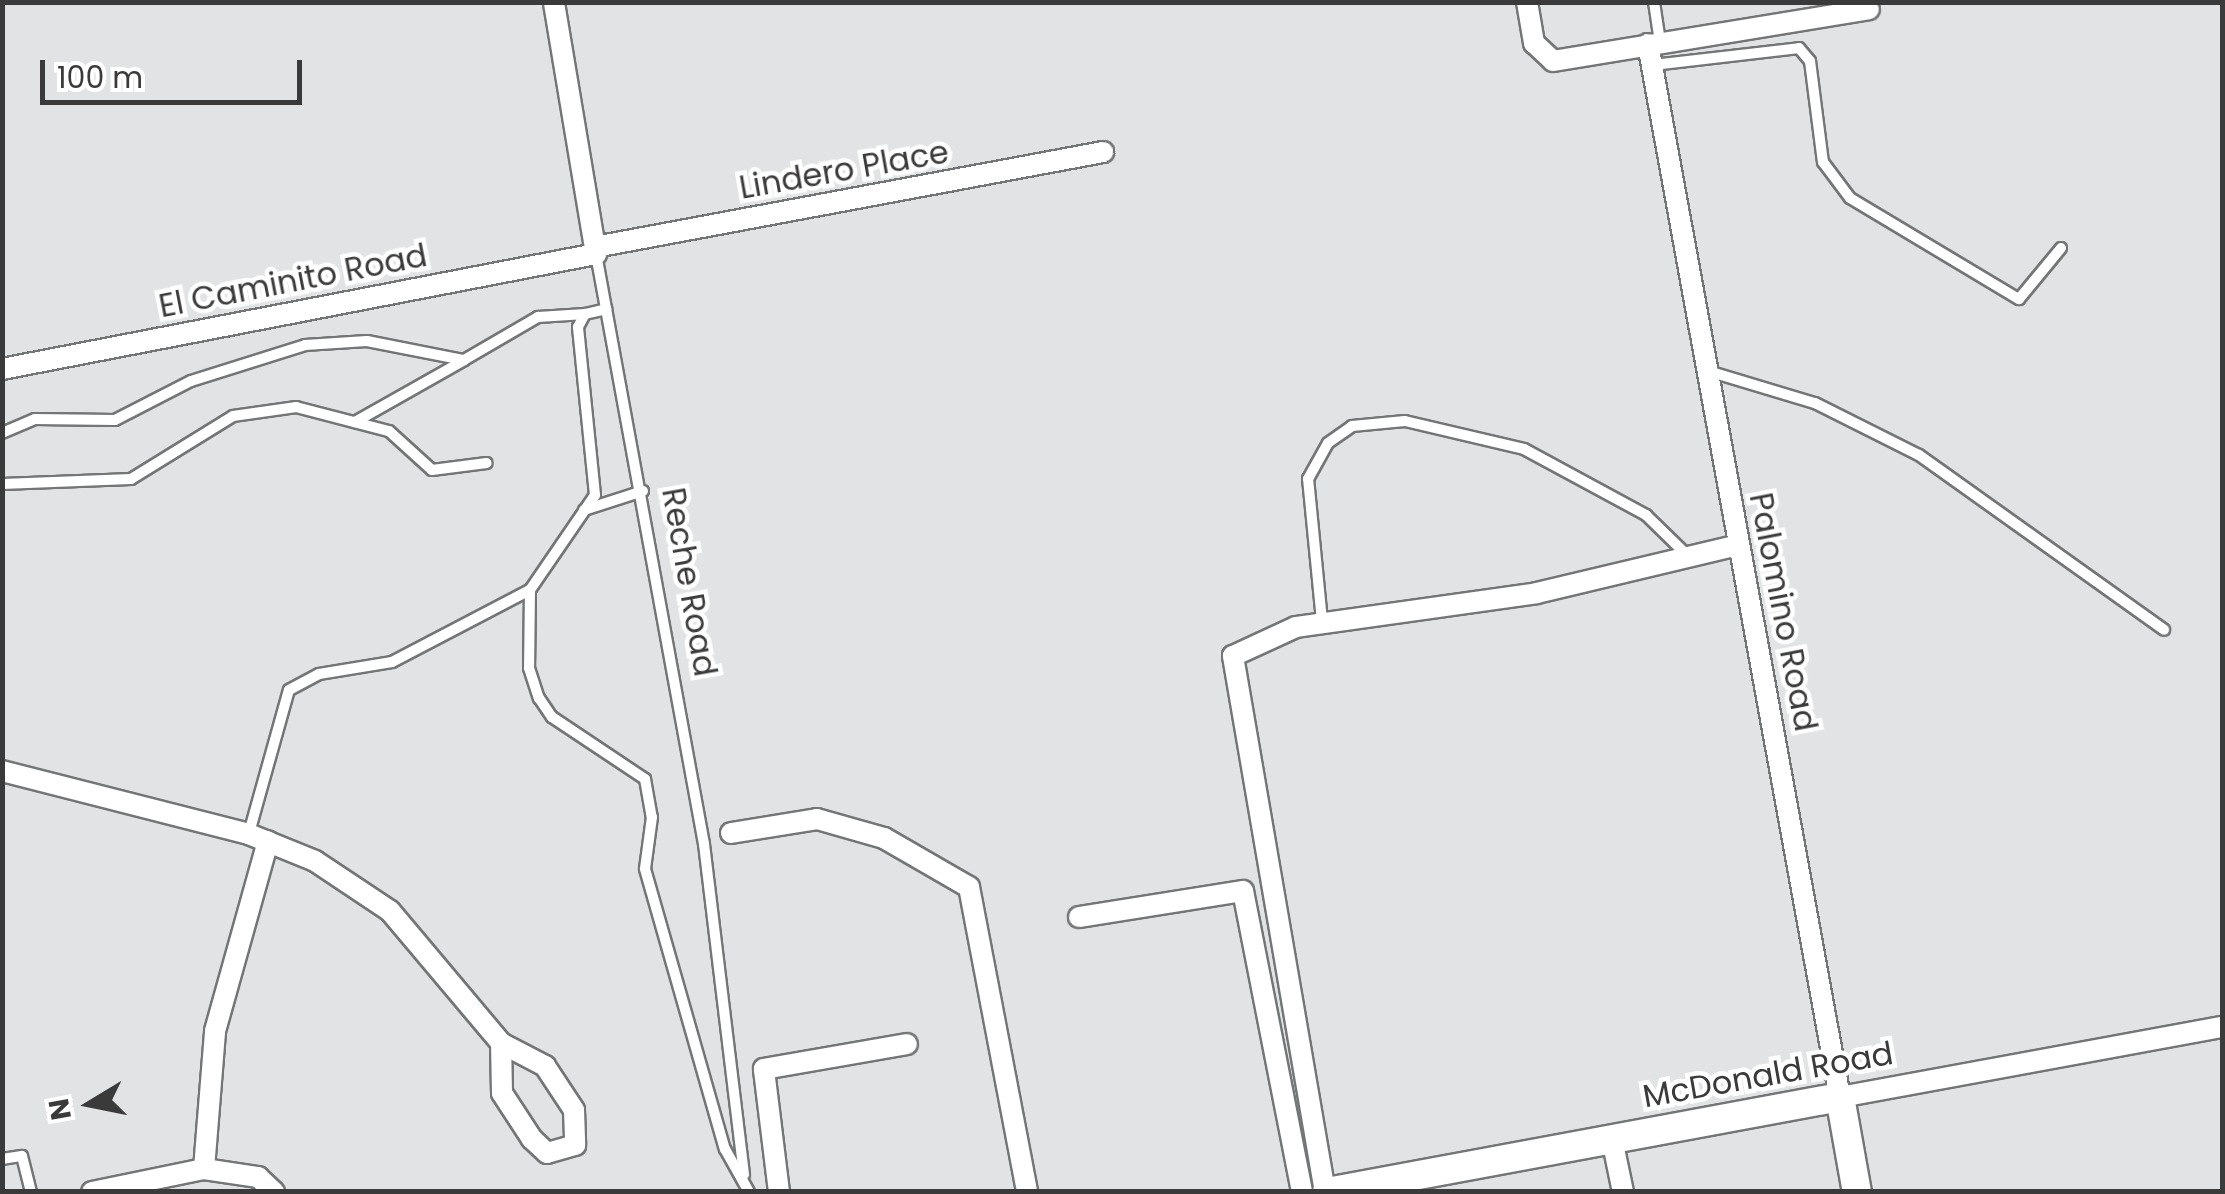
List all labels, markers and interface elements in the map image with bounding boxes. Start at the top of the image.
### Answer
scale bar [45,40,308,102]
text: 100 m [57,56,143,99]
street label: Lindero Place [736,133,952,207]
street label: El Caminito Road [156,236,430,326]
street label: Reche Road [654,485,724,679]
street label: Palomino Road [1741,490,1825,734]
street label: McDonald Road [1640,1034,1896,1116]
north arrow [40,1054,140,1154]
text: N [39,1096,81,1123]

